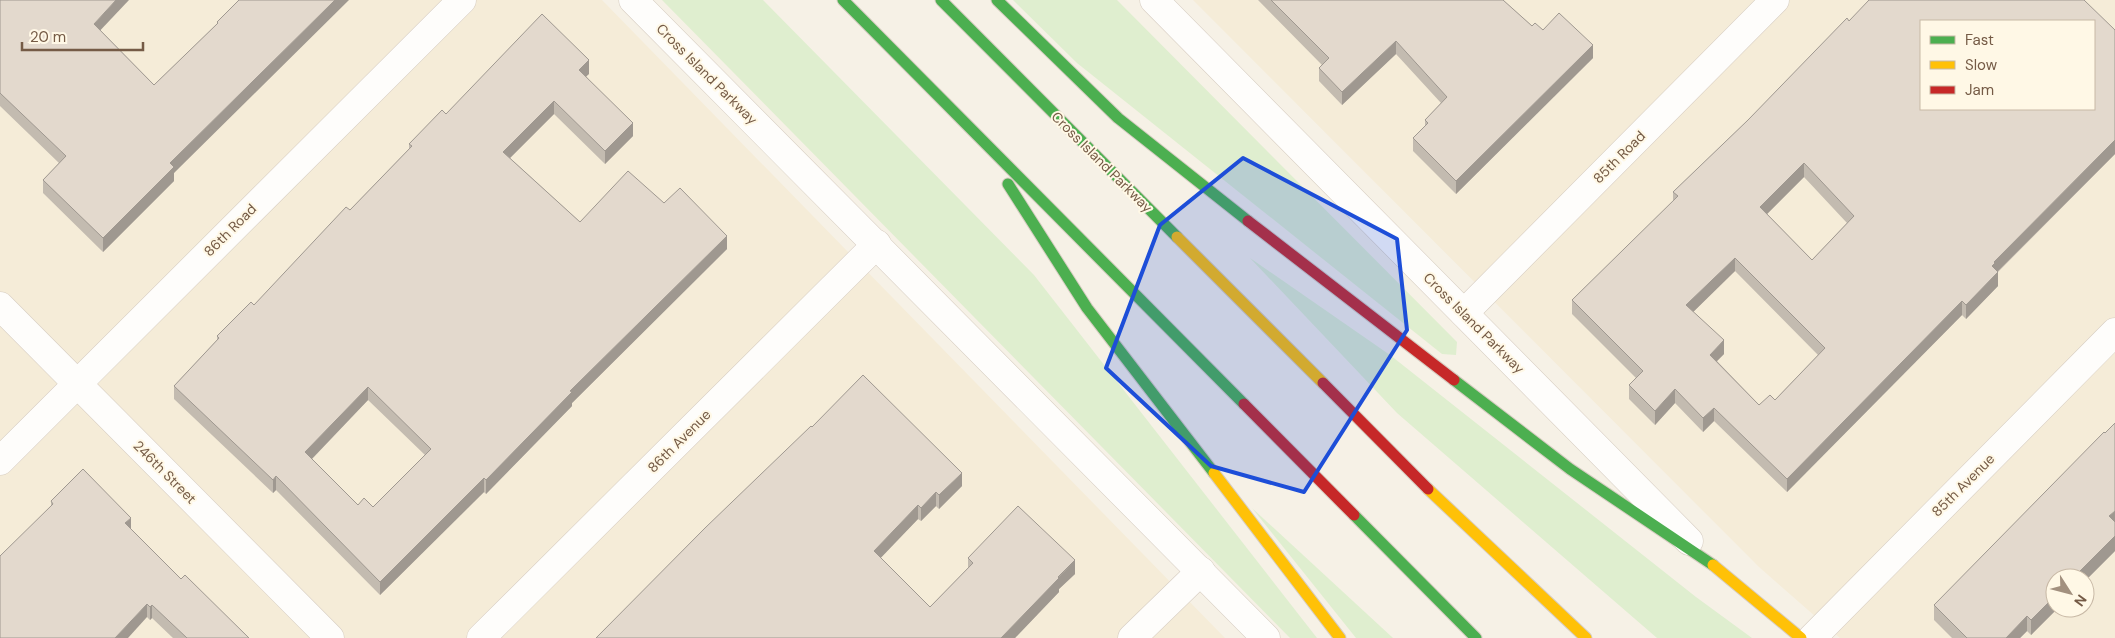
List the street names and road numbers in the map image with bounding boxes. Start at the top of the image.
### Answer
street label: Cross Island Parkway [653,20,762,129]
street label: Cross Island Parkway [1048,108,1157,217]
street label: 85th Road [1589,127,1649,187]
street label: 86th Road [200,200,260,260]
street label: Cross Island Parkway [1420,269,1529,378]
street label: 86th Avenue [644,406,714,476]
street label: 246th Street [130,437,200,507]
street label: 85th Avenue [1928,450,1998,520]

